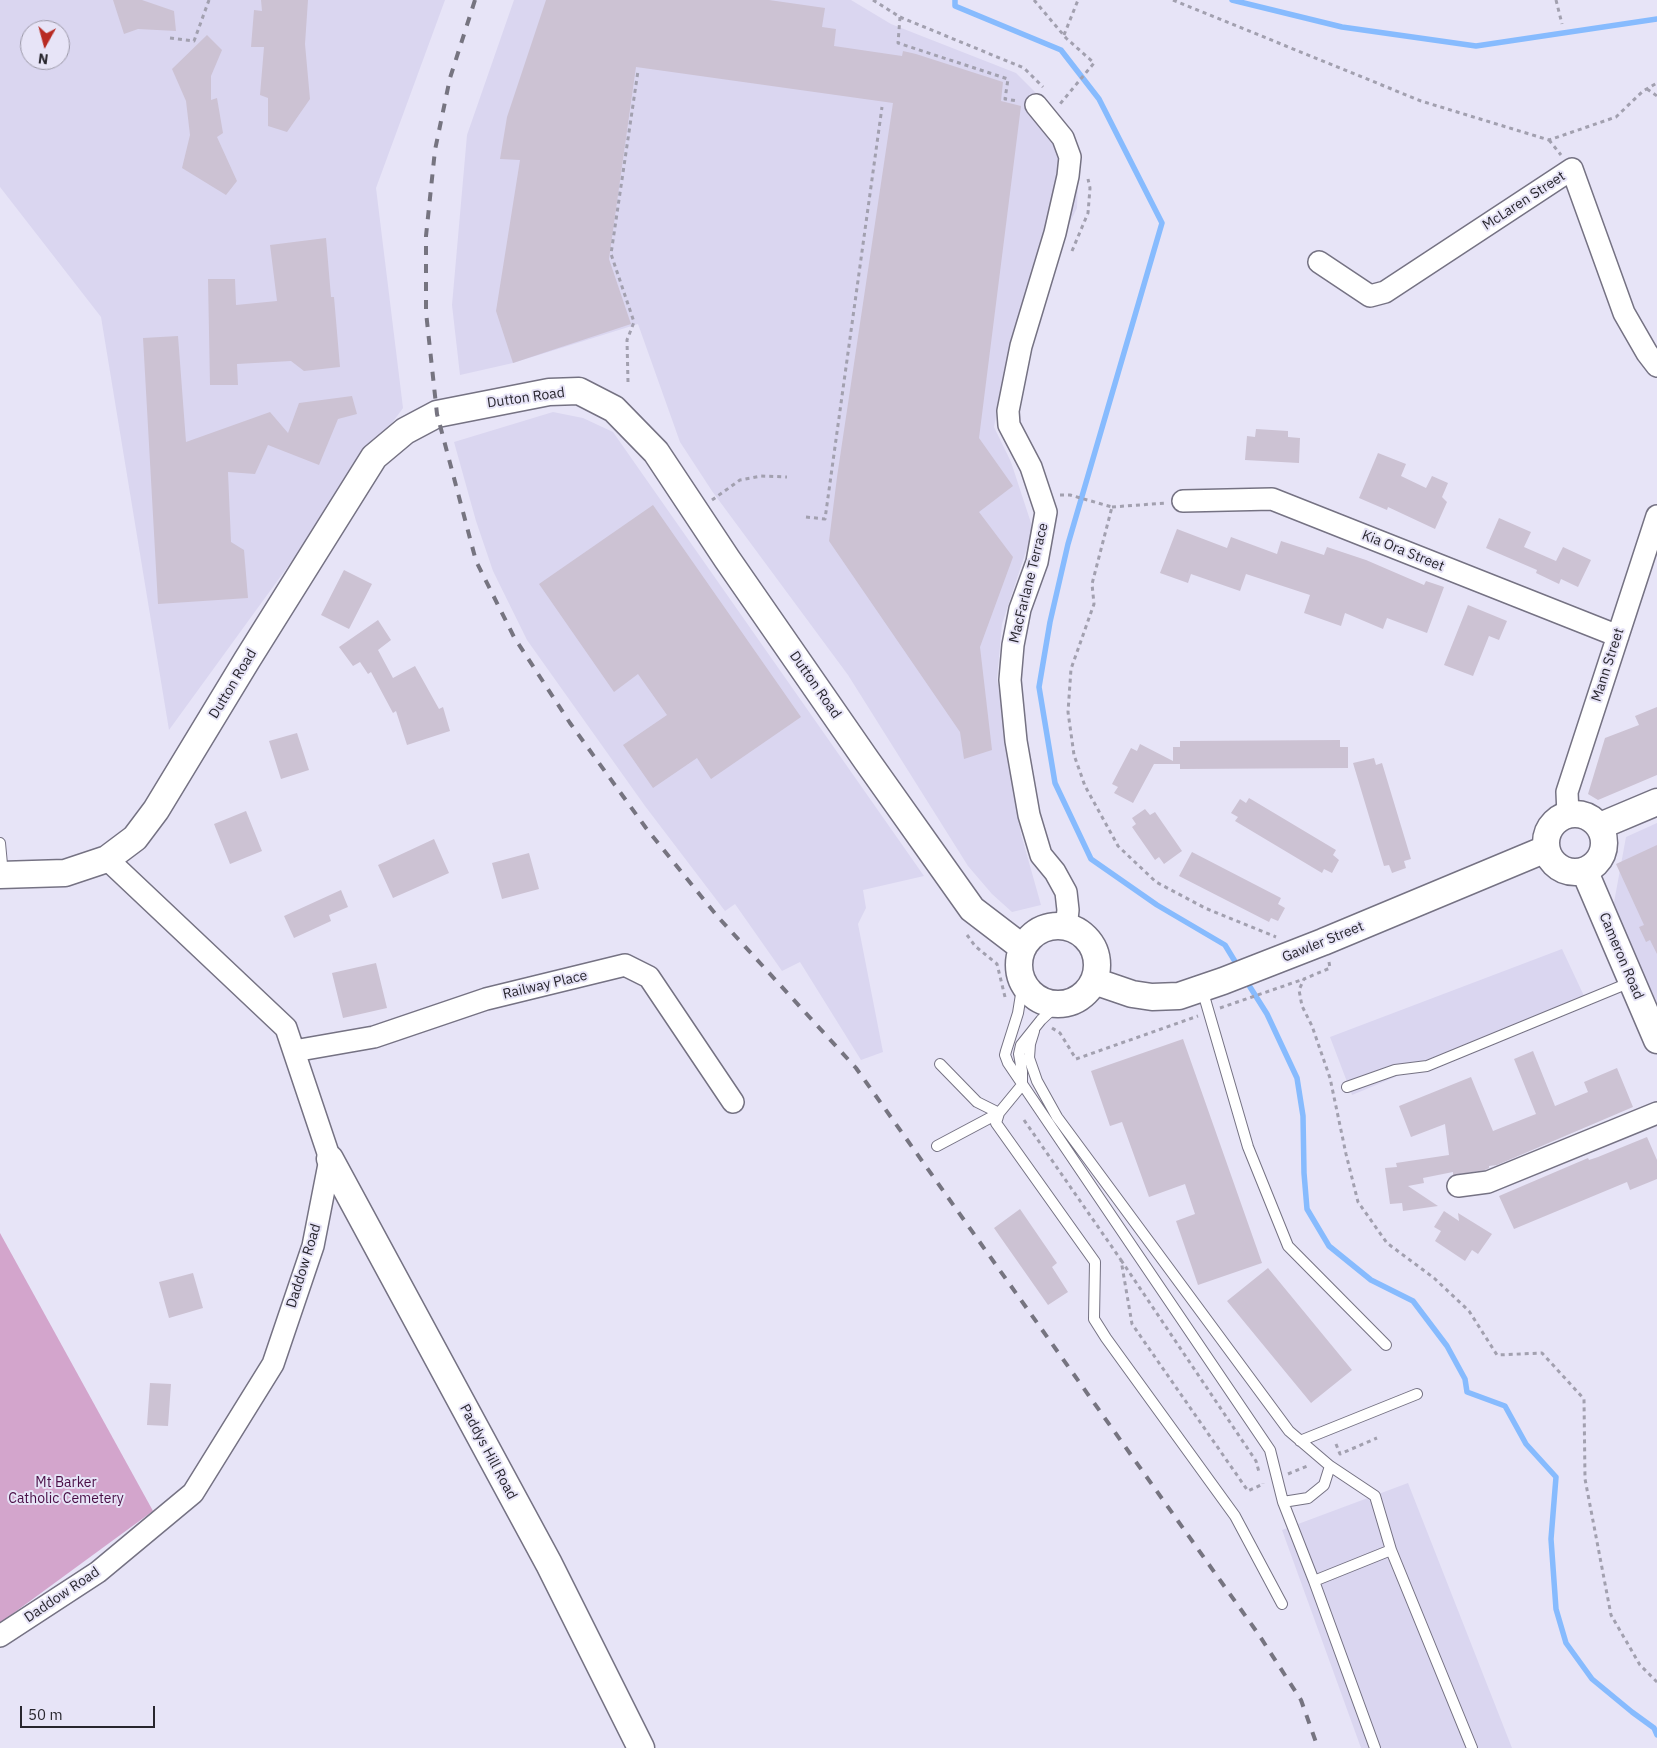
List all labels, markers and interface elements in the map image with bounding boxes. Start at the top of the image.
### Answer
north arrow [20,20,70,70]
text: N [37,49,49,68]
street label: McLaren Street [1479,168,1569,234]
street label: Dutton Road [486,384,566,412]
street label: MacFarlane Terrace [1006,521,1052,645]
street label: Kia Ora Street [1359,527,1447,575]
street label: Mann Street [1588,626,1628,704]
street label: Dutton Road [206,646,260,722]
street label: Dutton Road [786,648,844,722]
street label: Cameron Road [1595,910,1647,1002]
street label: Gawler Street [1280,918,1366,966]
street label: Railway Place [501,967,589,1003]
street label: Daddow Road [283,1222,325,1310]
street label: Paddys Hill Road [456,1401,520,1503]
park label: Mt Barker Catholic Cemetery [8,1475,124,1508]
street label: Daddow Road [21,1564,103,1626]
scale bar [22,1696,158,1728]
text: 50 m [28,1705,63,1724]

